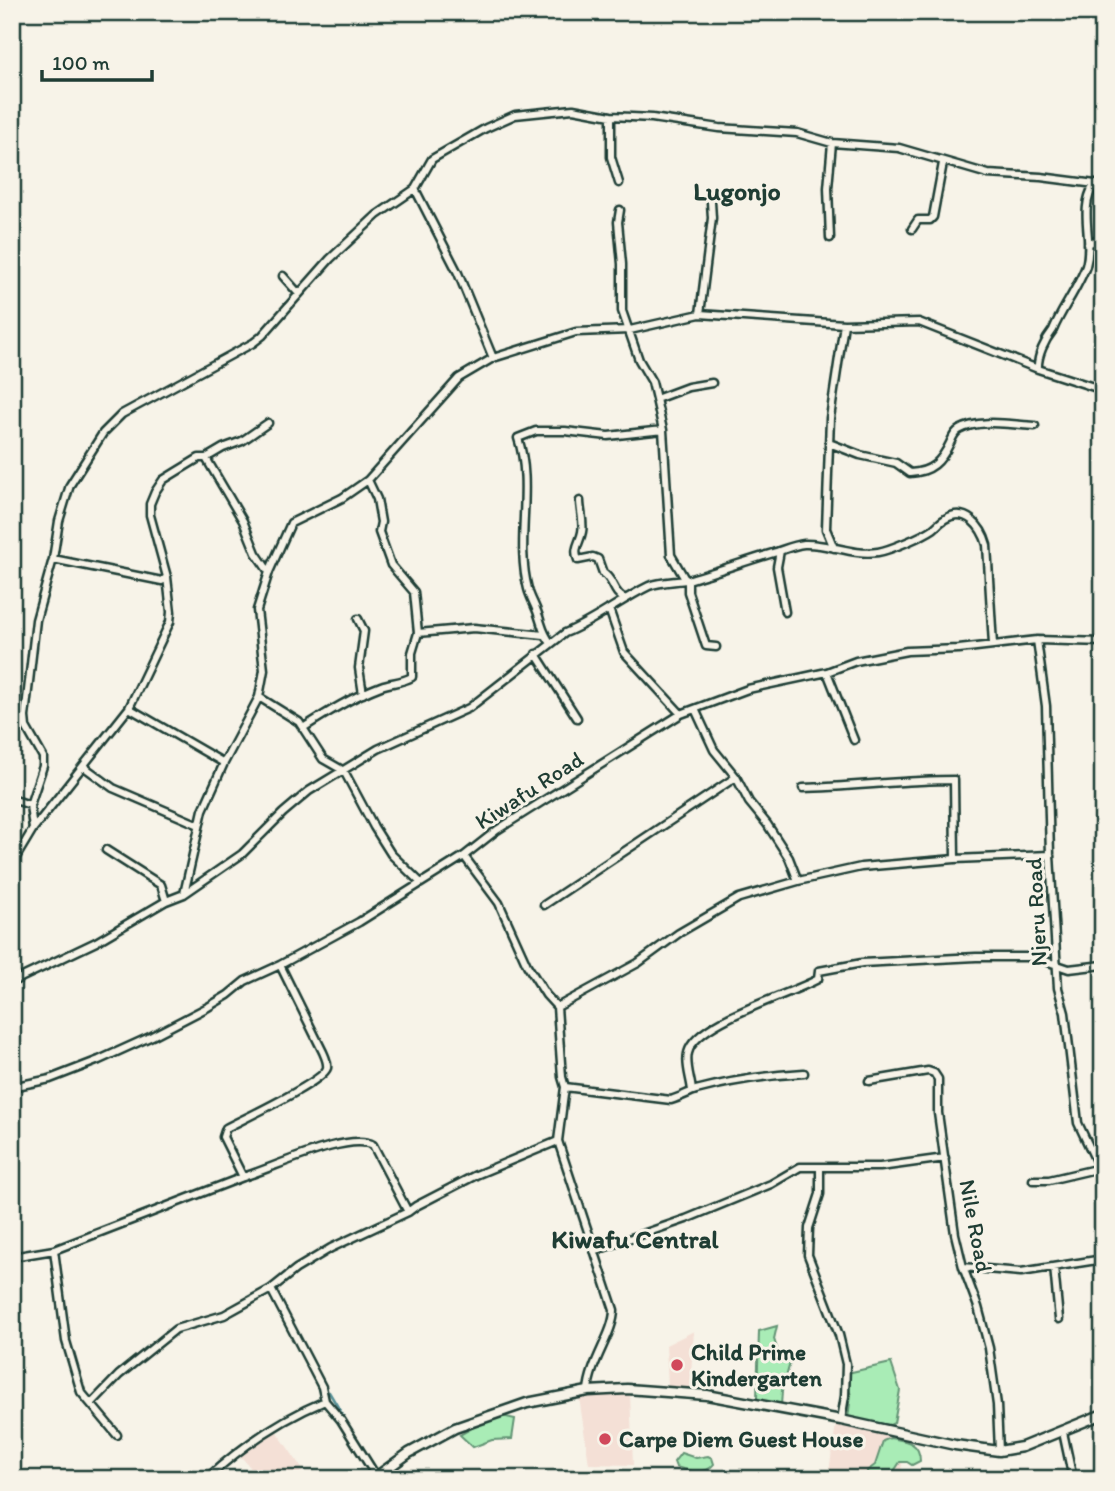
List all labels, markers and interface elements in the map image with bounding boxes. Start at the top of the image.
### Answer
scale bar [42,38,152,82]
text: 100 m [52,50,110,75]
district label: Lugonjo [693,175,781,207]
street label: Kiwafu Road [470,744,589,835]
street label: Njeru Road [1019,856,1053,967]
street label: Nile Road [953,1177,999,1275]
district label: Kiwafu Central [551,1223,719,1255]
place label: Child Prime Kindergarten [691,1338,823,1392]
marker: Child Prime Kindergarten [669,1357,685,1373]
place label: Carpe Diem Guest House [619,1425,863,1453]
marker: Carpe Diem Guest House [597,1431,613,1447]

